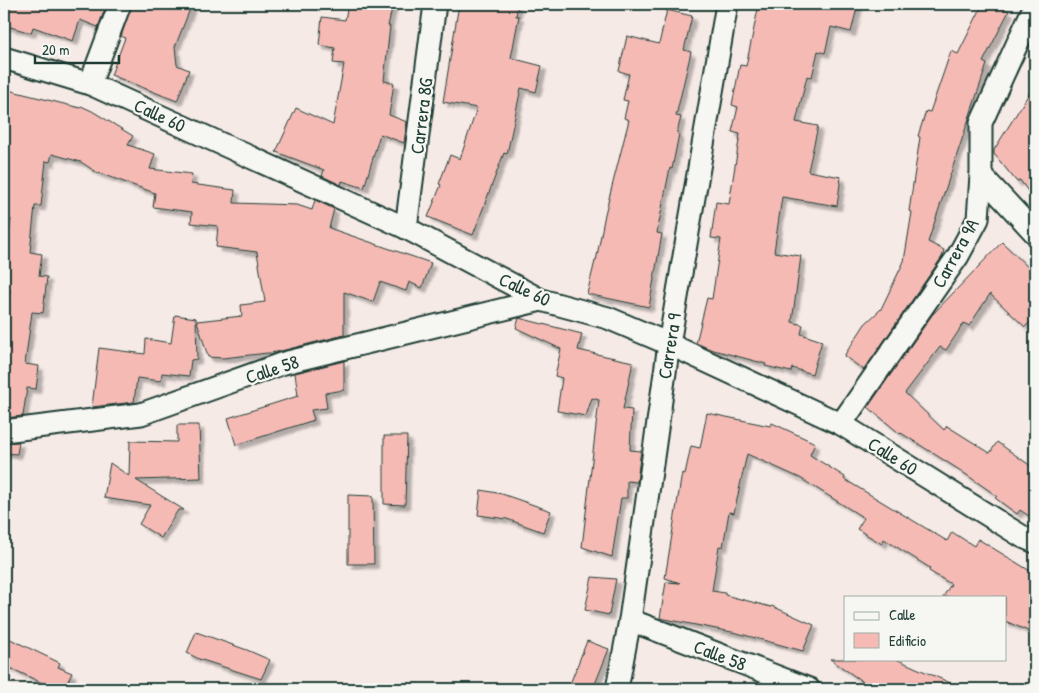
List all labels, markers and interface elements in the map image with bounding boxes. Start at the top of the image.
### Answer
scale bar [35,32,119,64]
text: 20 m [42,39,69,60]
street label: Carrera 8G [403,76,439,156]
street label: Calle 60 [130,92,190,138]
street label: Carrera 9A [925,214,985,292]
street label: Calle 60 [495,266,555,312]
street label: Carrera 9 [651,311,687,381]
street label: Calle 58 [242,348,302,390]
street label: Calle 60 [863,431,923,481]
legend [844,596,1006,660]
text: Calle [889,604,916,625]
text: Edificio [889,630,926,651]
street label: Calle 58 [690,633,750,677]

